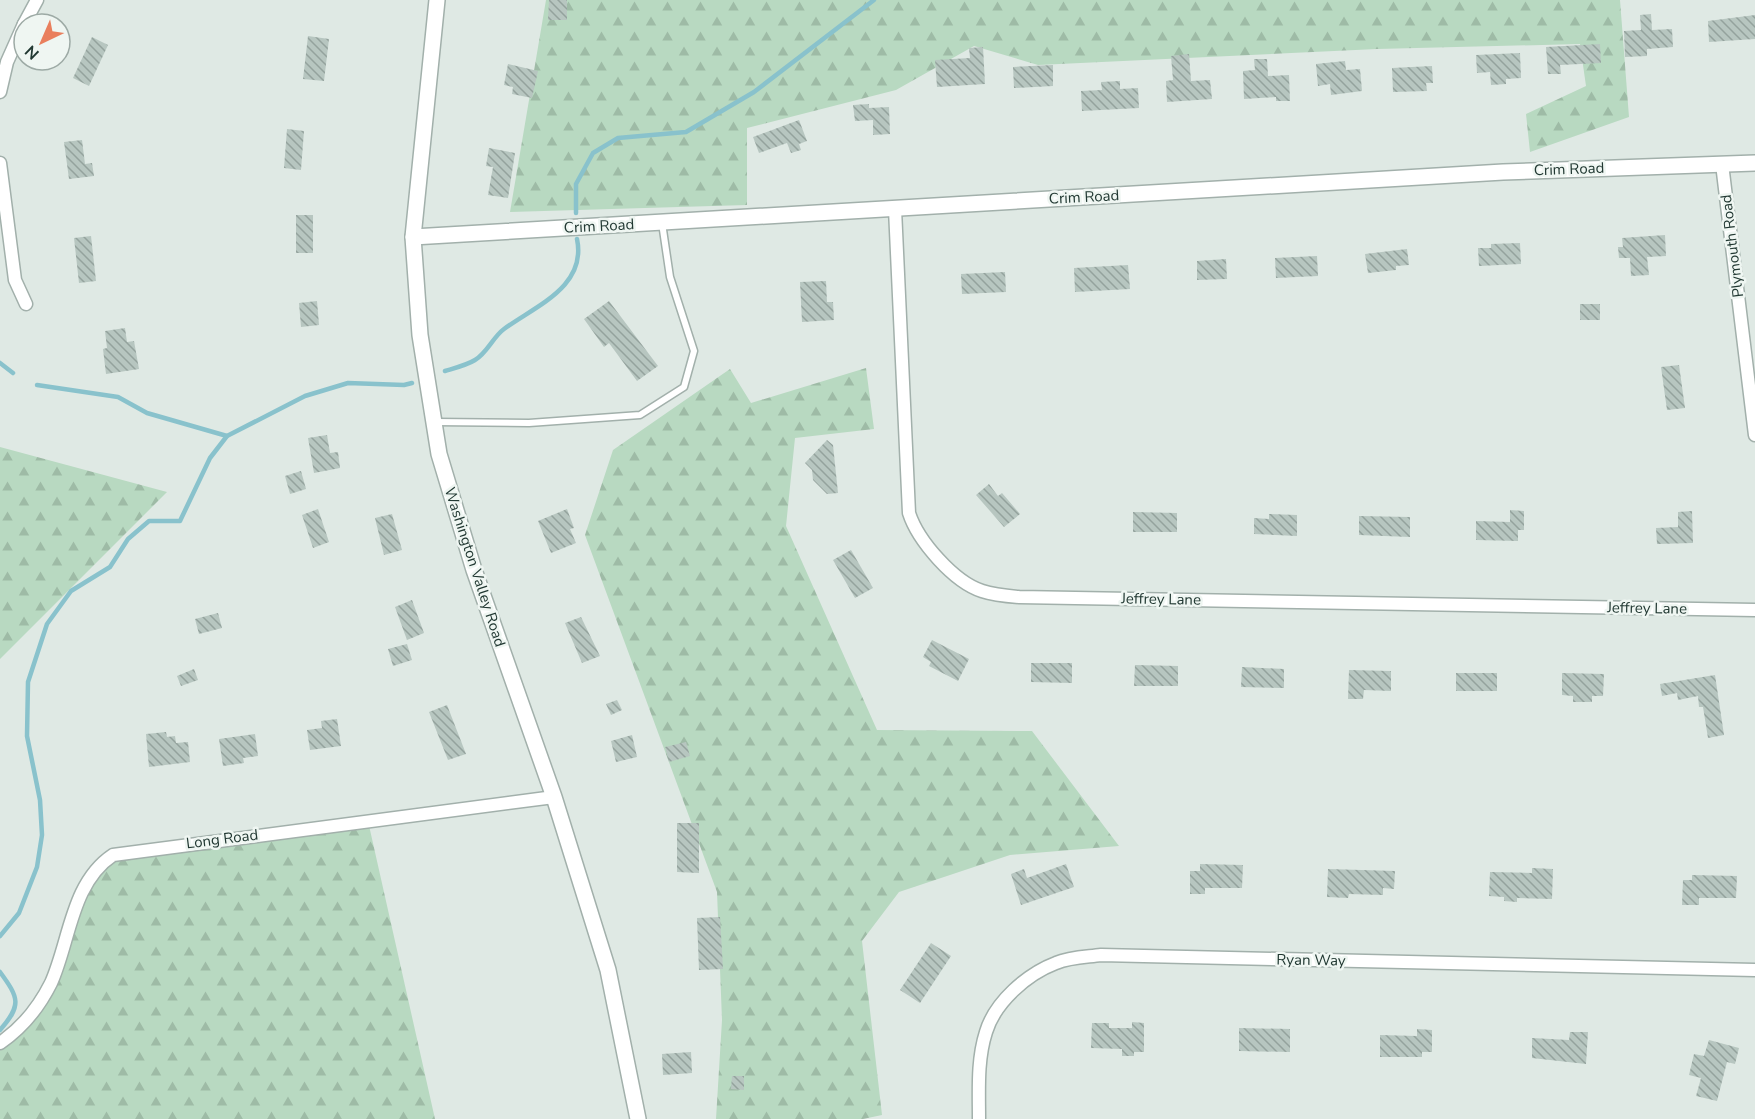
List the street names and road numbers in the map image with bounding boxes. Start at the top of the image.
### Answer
street label: Crim Road [1533,158,1605,180]
street label: Crim Road [1048,185,1120,209]
street label: Plymouth Road [1716,193,1748,299]
street label: Crim Road [563,214,635,238]
street label: Washington Valley Road [440,485,510,649]
street label: Jeffrey Lane [1120,588,1201,610]
street label: Jeffrey Lane [1606,597,1687,619]
street label: Long Road [185,825,259,853]
street label: Ryan Way [1276,949,1346,971]

